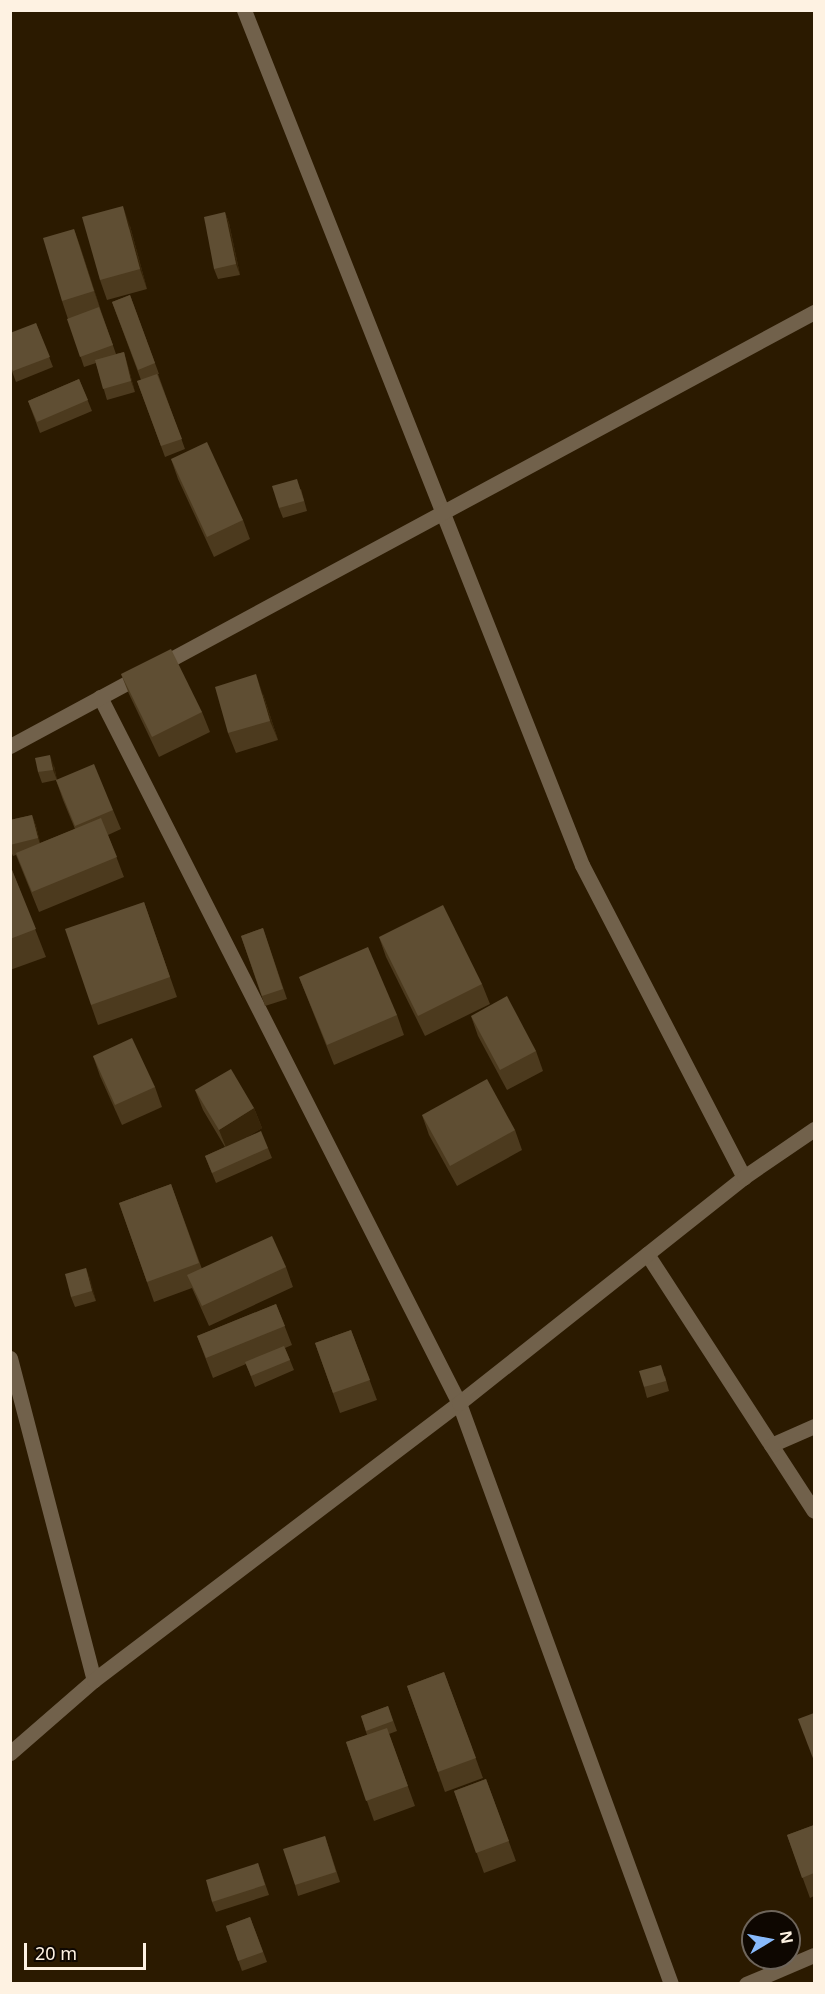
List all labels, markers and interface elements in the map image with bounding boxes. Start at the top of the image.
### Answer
north arrow [741,1910,801,1970]
text: N [775,1929,799,1946]
scale bar [27,1931,148,1969]
text: 20 m [35,1941,77,1965]

